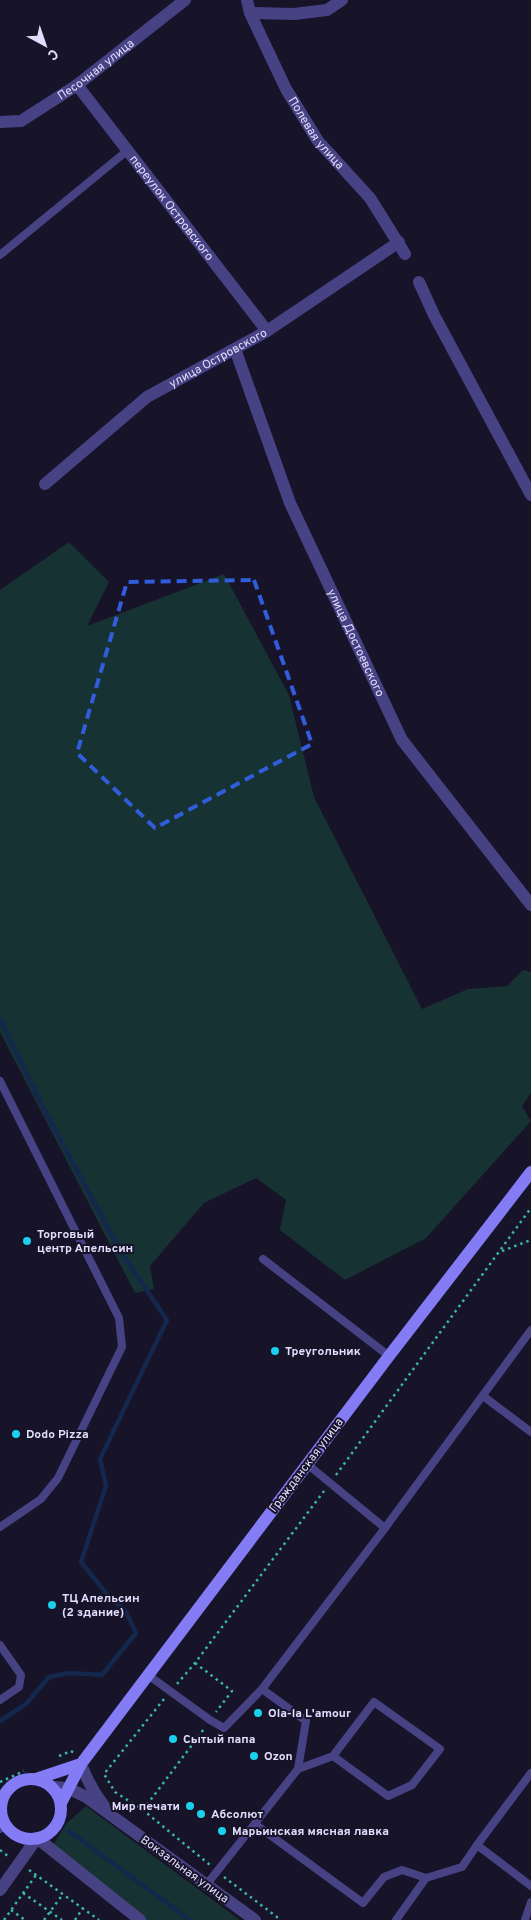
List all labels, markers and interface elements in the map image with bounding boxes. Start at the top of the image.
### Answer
north arrow [20,20,70,70]
street label: Песочная улица [55,36,138,104]
text: С [43,44,61,63]
street label: Полевая улица [284,94,347,173]
street label: переулок Островского [125,152,217,264]
street label: улица Островского [167,325,270,392]
street label: улица Достоевского [323,586,388,700]
place label: Торговый центр Апельсин [37,1227,133,1257]
marker: Торговый центр Апельсин [21,1235,33,1247]
place label: Треугольник [285,1344,361,1360]
marker: Треугольник [269,1345,281,1357]
street label: Гражданская улица [266,1415,348,1516]
place label: Dodo Pizza [26,1427,89,1443]
marker: Dodo Pizza [10,1428,22,1440]
place label: ТЦ Апельсин (2 здание) [62,1591,140,1621]
marker: ТЦ Апельсин (2 здание) [46,1599,58,1611]
place label: Ola-la L'amour [268,1706,351,1722]
marker: Ola-la L'amour [252,1707,264,1719]
place label: Сытый папа [183,1732,255,1748]
marker: Сытый папа [167,1733,179,1745]
place label: Ozon [264,1749,293,1765]
marker: Ozon [248,1750,260,1762]
place label: Мир печати [112,1799,180,1815]
marker: Мир печати [184,1800,196,1812]
place label: Абсолют [211,1807,264,1823]
marker: Абсолют [195,1808,207,1820]
place label: Марьинская мясная лавка [232,1824,389,1840]
marker: Марьинская мясная лавка [216,1825,228,1837]
street label: Вокзальная улица [137,1832,232,1907]

